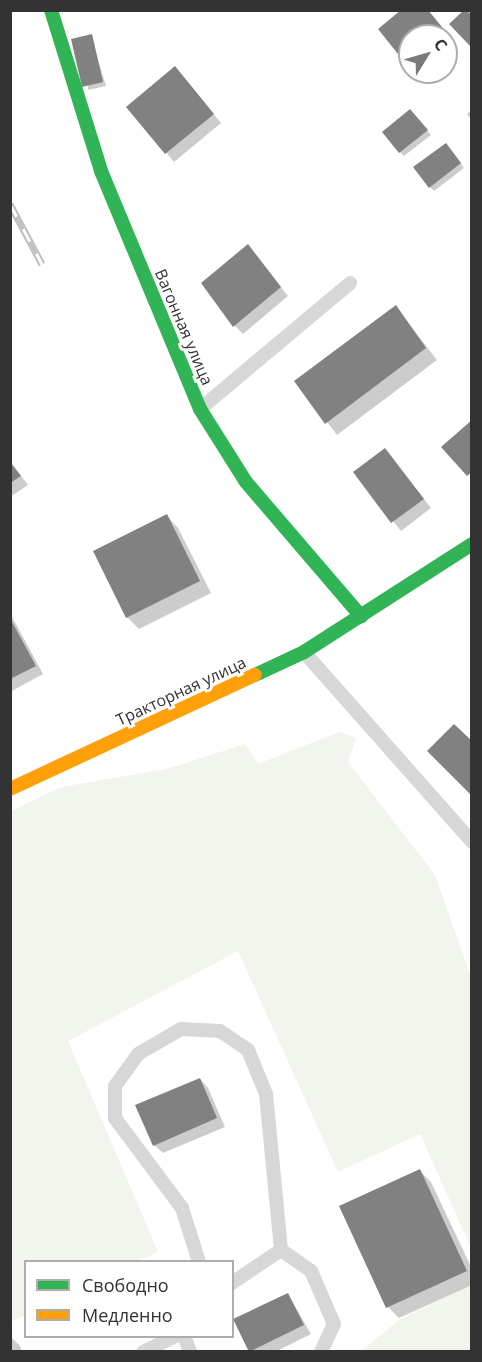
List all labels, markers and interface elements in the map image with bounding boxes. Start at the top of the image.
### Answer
north arrow [398,24,458,84]
text: С [429,34,453,55]
street label: Вагонная улица [151,266,217,388]
street label: Тракторная улица [113,653,249,729]
legend [24,1260,234,1338]
text: Свободно [82,1273,169,1297]
text: Медленно [82,1303,173,1327]

